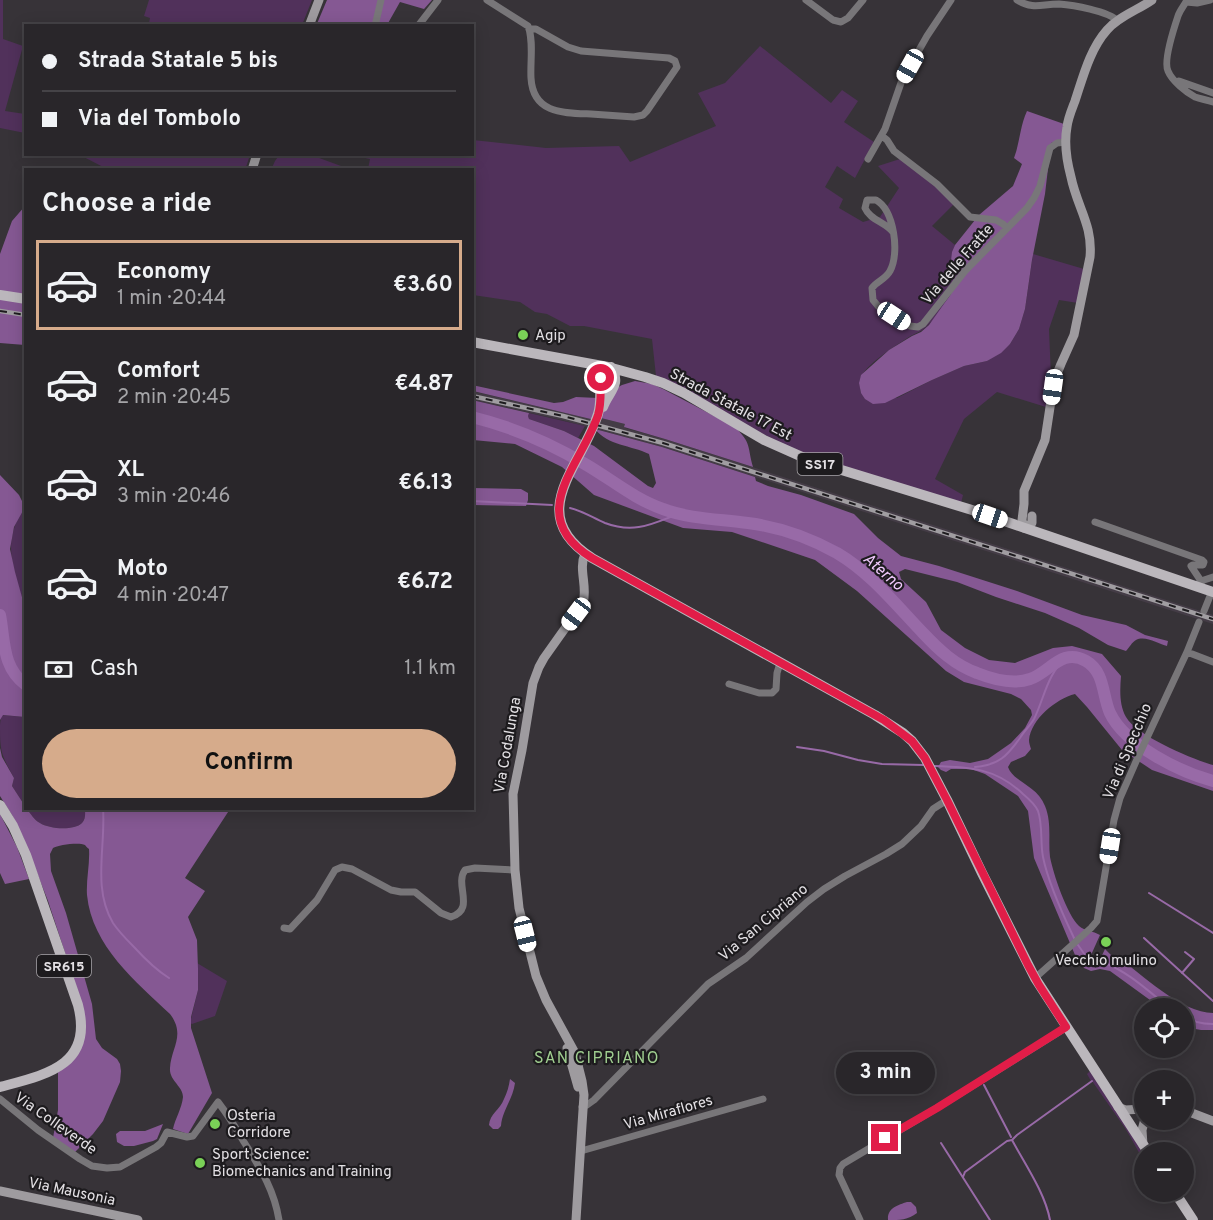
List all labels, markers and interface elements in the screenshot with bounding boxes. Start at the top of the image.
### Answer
car [893,46,927,86]
text: Strada Statale 5 bis [78,48,278,75]
text: Via del Tombolo [78,106,241,133]
text: Choose a ride [42,187,212,221]
street label: Via delle Fratte [918,221,998,309]
icon: car [45,258,99,312]
text: Economy [117,259,211,286]
text: €3.60 [393,272,453,299]
text: 1 min · 20:44 [117,286,226,312]
car [874,299,914,333]
place label: Agip [535,327,566,346]
marker: Agip [516,328,530,342]
icon: car [45,357,99,411]
text: Comfort [117,358,200,385]
route start [587,364,614,391]
street label: Strada Statale 17 Est [666,365,795,446]
car [1042,368,1064,406]
text: €4.87 [394,371,453,398]
text: 2 min · 20:45 [117,385,231,411]
road number: SS17 [798,453,842,475]
icon: car [45,456,99,510]
text: XL [117,457,144,484]
text: €6.13 [398,470,453,497]
text: 3 min · 20:46 [117,484,230,510]
car [970,502,1010,530]
water label: Aterno [858,549,907,596]
icon: car [45,555,99,609]
text: Moto [117,556,168,583]
text: €6.72 [397,569,453,596]
text: 4 min · 20:47 [117,583,229,609]
car [558,594,594,634]
icon: cash [42,653,75,686]
text: Cash [90,656,139,683]
text: 1.1 km [404,656,456,682]
street label: Via Codalunga [491,696,526,795]
street label: Via di Specchio [1100,701,1157,803]
button: Confirm [42,729,456,798]
car [1098,827,1122,865]
street label: Via San Cipriano [715,880,812,966]
car [512,914,538,954]
marker: Vecchio mulino [1099,935,1113,949]
place label: Vecchio mulino [1055,952,1157,971]
road number: SR615 [37,955,91,977]
map controls [1134,998,1194,1202]
button: locate [1134,998,1194,1058]
district label: SAN CIPRIANO [534,1049,660,1069]
callout: 3 min [836,1051,934,1093]
text: 3 min [859,1060,912,1086]
button: + [1134,1070,1194,1130]
street label: Via Colleverde [10,1089,100,1160]
street label: Via Miraflores [622,1092,715,1135]
place label: Osteria Corridore [227,1107,291,1143]
marker: Osteria Corridore [208,1117,222,1131]
route end [871,1124,898,1151]
button: − [1134,1142,1194,1202]
place label: Sport Science: Biomechanics and Training [212,1146,392,1182]
marker: Sport Science: Biomechanics and Training [193,1156,207,1170]
street label: Via Mausonia [27,1174,117,1211]

